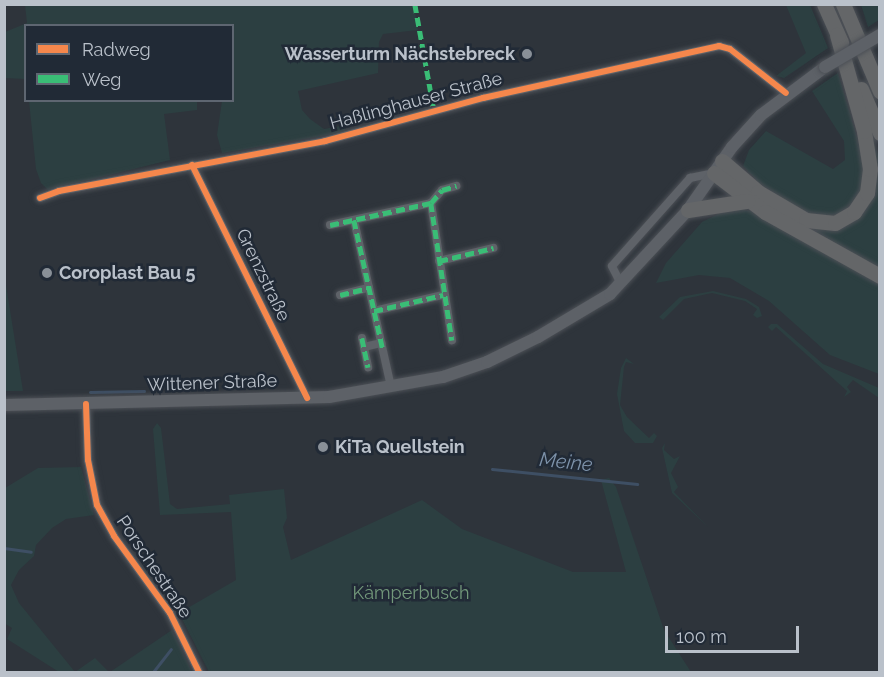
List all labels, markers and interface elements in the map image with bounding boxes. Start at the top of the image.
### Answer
legend [24,24,234,102]
text: Radweg [82,39,151,60]
place label: Wasserturm Nächstebreck [285,43,515,65]
marker: Wasserturm Nächstebreck [520,47,534,61]
street label: Haßlinghauser Straße [327,68,505,134]
text: Weg [82,69,121,90]
street label: Grenzstraße [231,225,295,325]
place label: Coroplast Bau 5 [59,262,195,284]
marker: Coroplast Bau 5 [40,266,54,280]
street label: Wittener Straße [146,370,278,396]
place label: KiTa Quellstein [335,436,465,458]
marker: KiTa Quellstein [316,440,330,454]
water label: Meine [538,447,594,477]
street label: Porschestraße [112,512,196,622]
park label: Kämperbusch [353,582,469,604]
scale bar [668,614,802,652]
text: 100 m [676,626,727,647]

